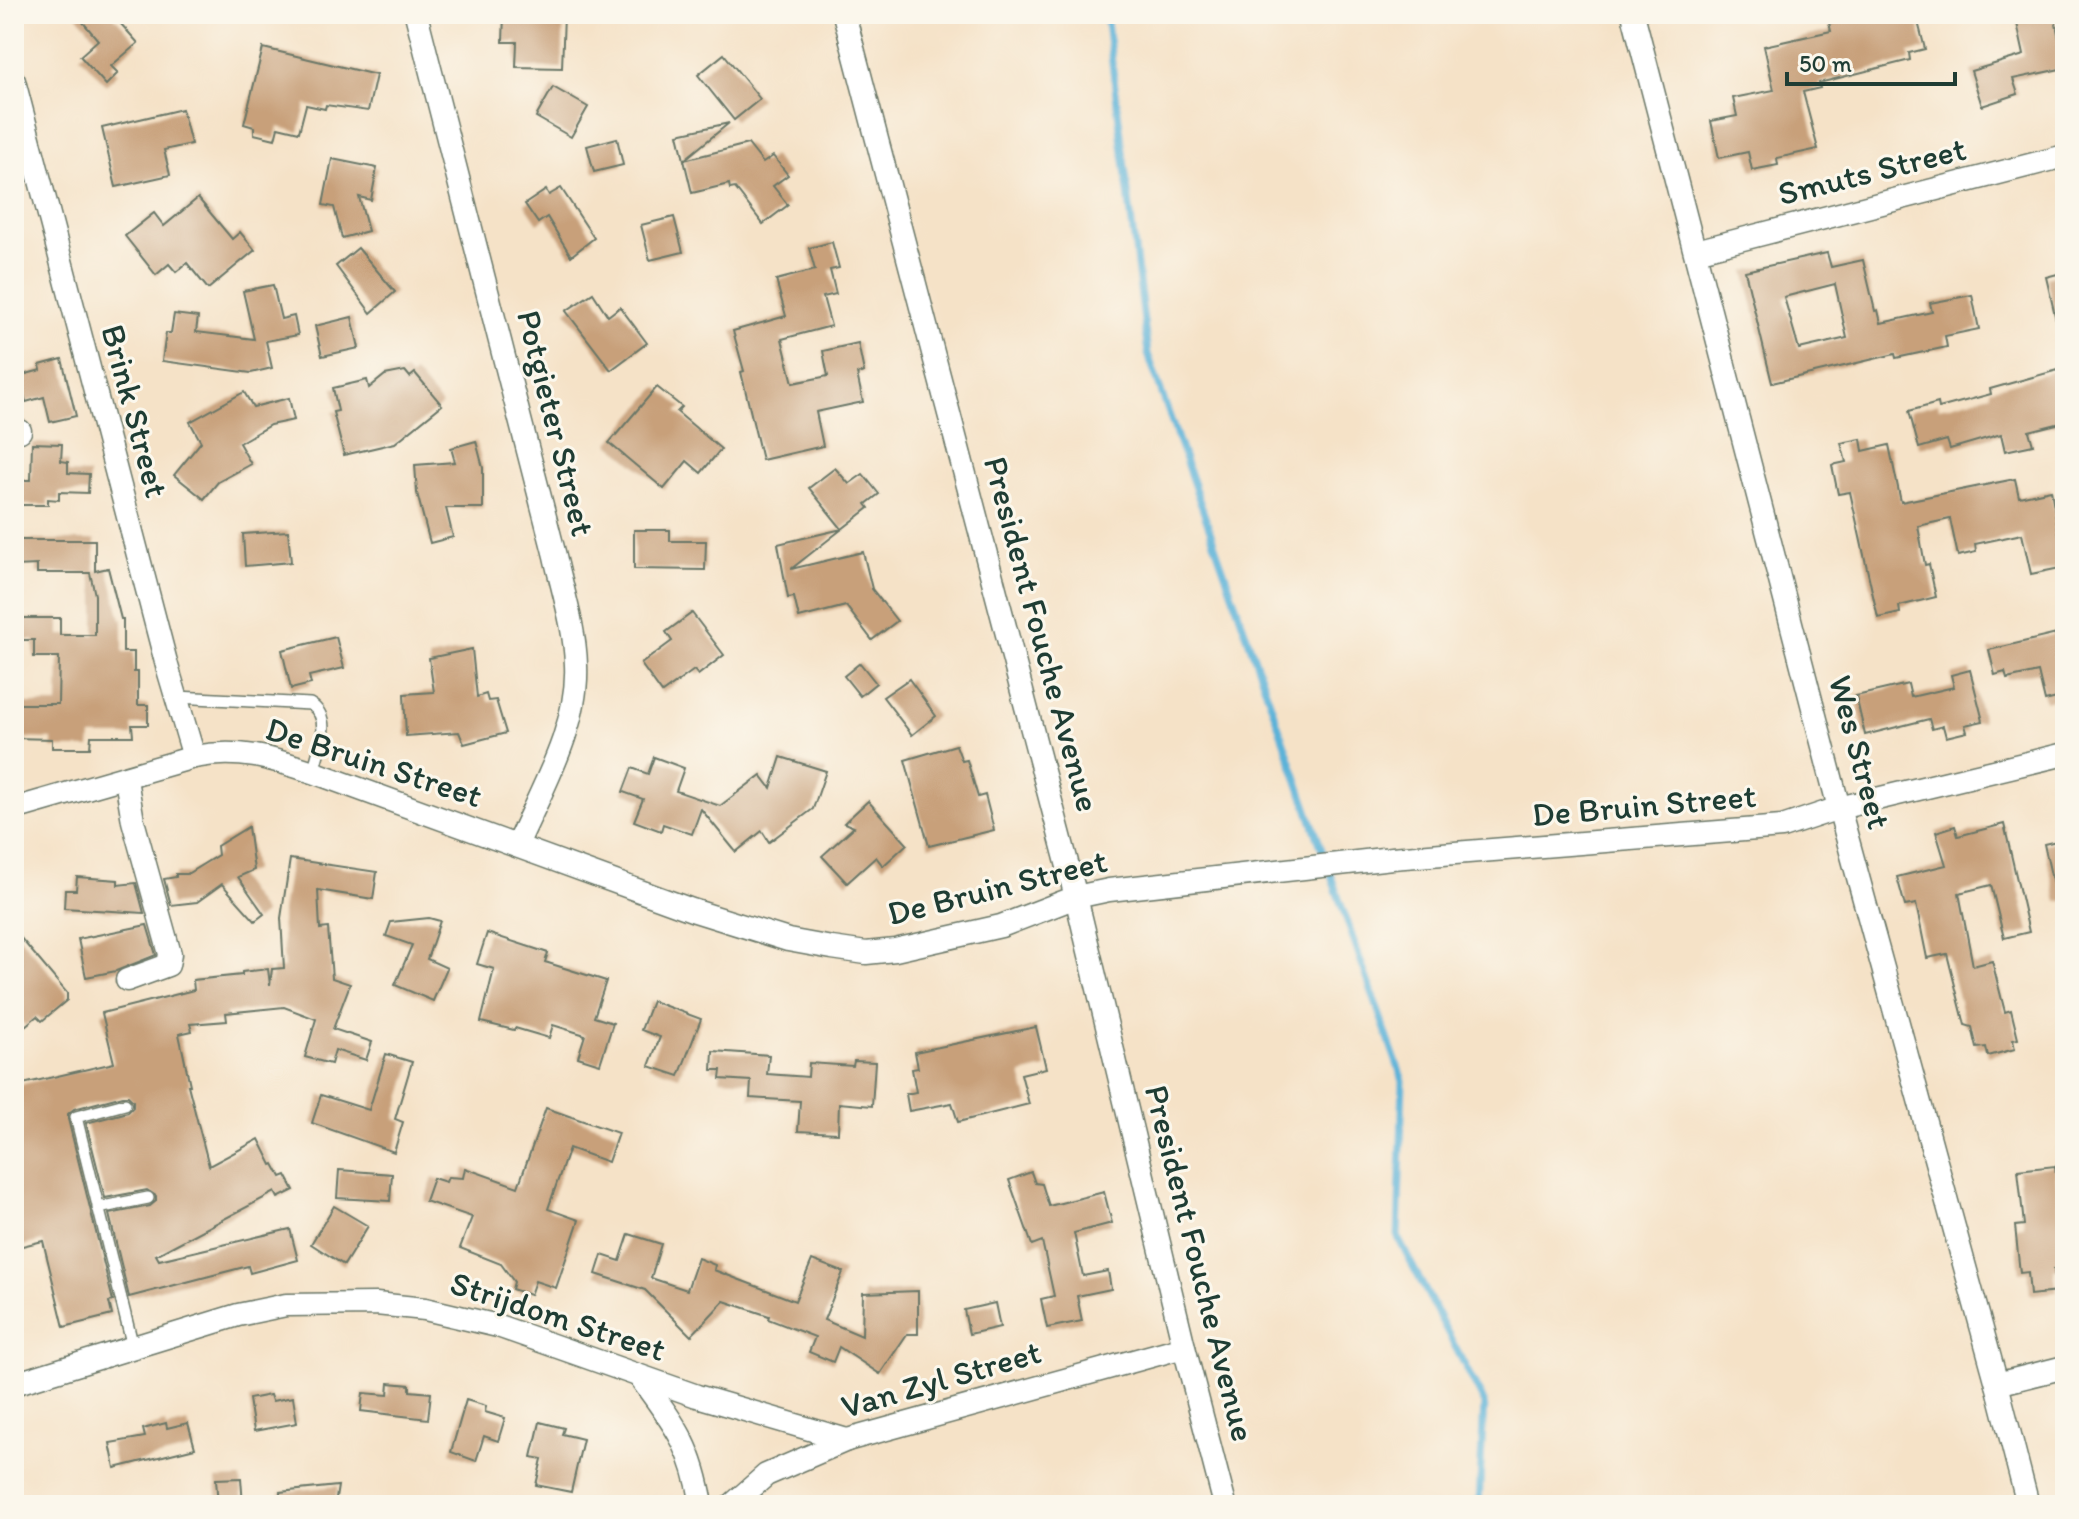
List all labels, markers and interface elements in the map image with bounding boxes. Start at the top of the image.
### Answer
scale bar [1787,36,1955,86]
text: 50 m [1799,49,1852,78]
street label: Smuts Street [1774,128,1970,214]
street label: Potgieter Street [508,306,604,540]
street label: Brink Street [92,320,178,502]
street label: President Fouche Avenue [975,452,1109,816]
street label: Wes Street [1820,671,1900,833]
street label: De Bruin Street [261,708,488,816]
street label: De Bruin Street [1530,775,1758,835]
street label: De Bruin Street [883,840,1111,934]
street label: President Fouche Avenue [1136,1080,1264,1446]
street label: Strijdom Street [445,1262,671,1370]
street label: Van Zyl Street [837,1331,1045,1427]

